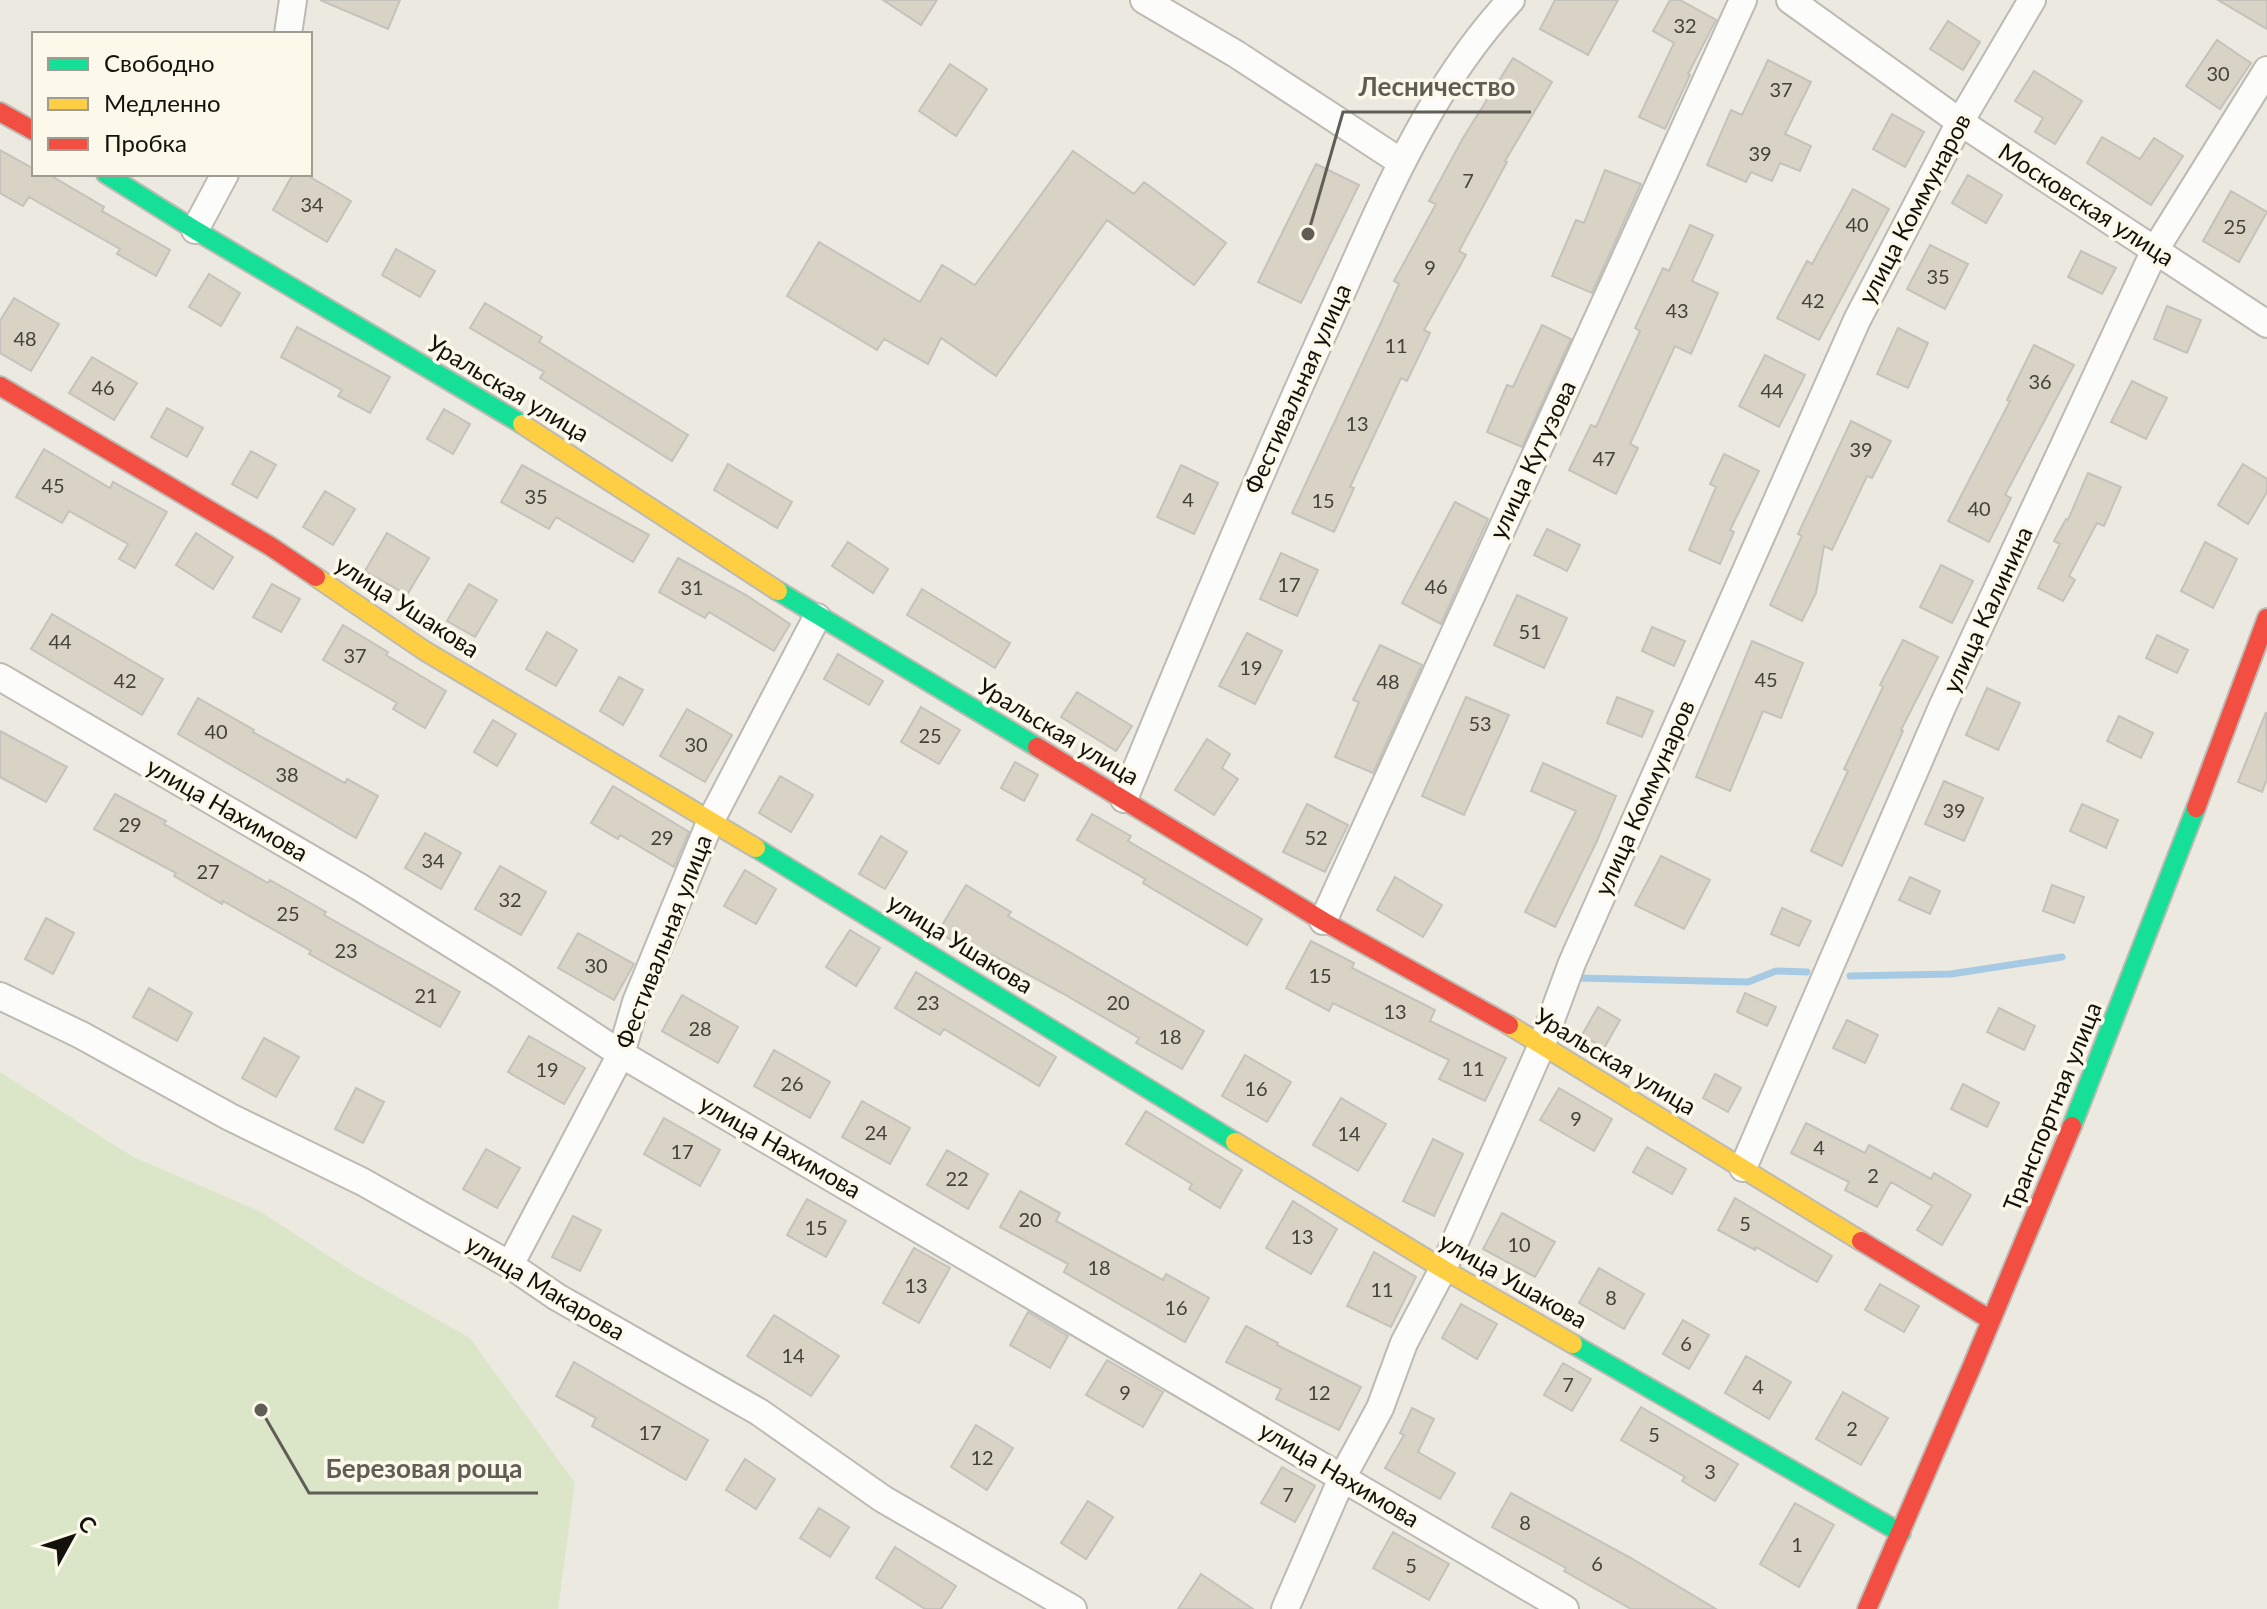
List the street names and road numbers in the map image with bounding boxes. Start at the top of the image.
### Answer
street label: улица Коммунаров [1851,108,1976,308]
street label: Московская улица [1993,136,2180,271]
street label: Фестивальная улица [1237,279,1356,498]
street label: Уральская улица [423,328,595,447]
street label: улица Кутузова [1482,375,1581,543]
street label: улица Калинина [1935,522,2038,697]
street label: улица Ушакова [330,548,485,663]
street label: Уральская улица [973,671,1145,790]
street label: улица Коммунаров [1587,695,1700,900]
street label: улица Нахимова [142,751,314,867]
street label: Фестивальная улица [608,830,717,1053]
street label: улица Ушакова [883,886,1039,999]
street label: Транспортная улица [1996,998,2107,1215]
street label: Уральская улица [1530,1001,1702,1120]
street label: улица Нахимова [695,1088,867,1204]
street label: улица Ушакова [1435,1226,1593,1334]
street label: улица Макарова [461,1228,631,1346]
street label: улица Нахимова [1254,1414,1425,1533]

